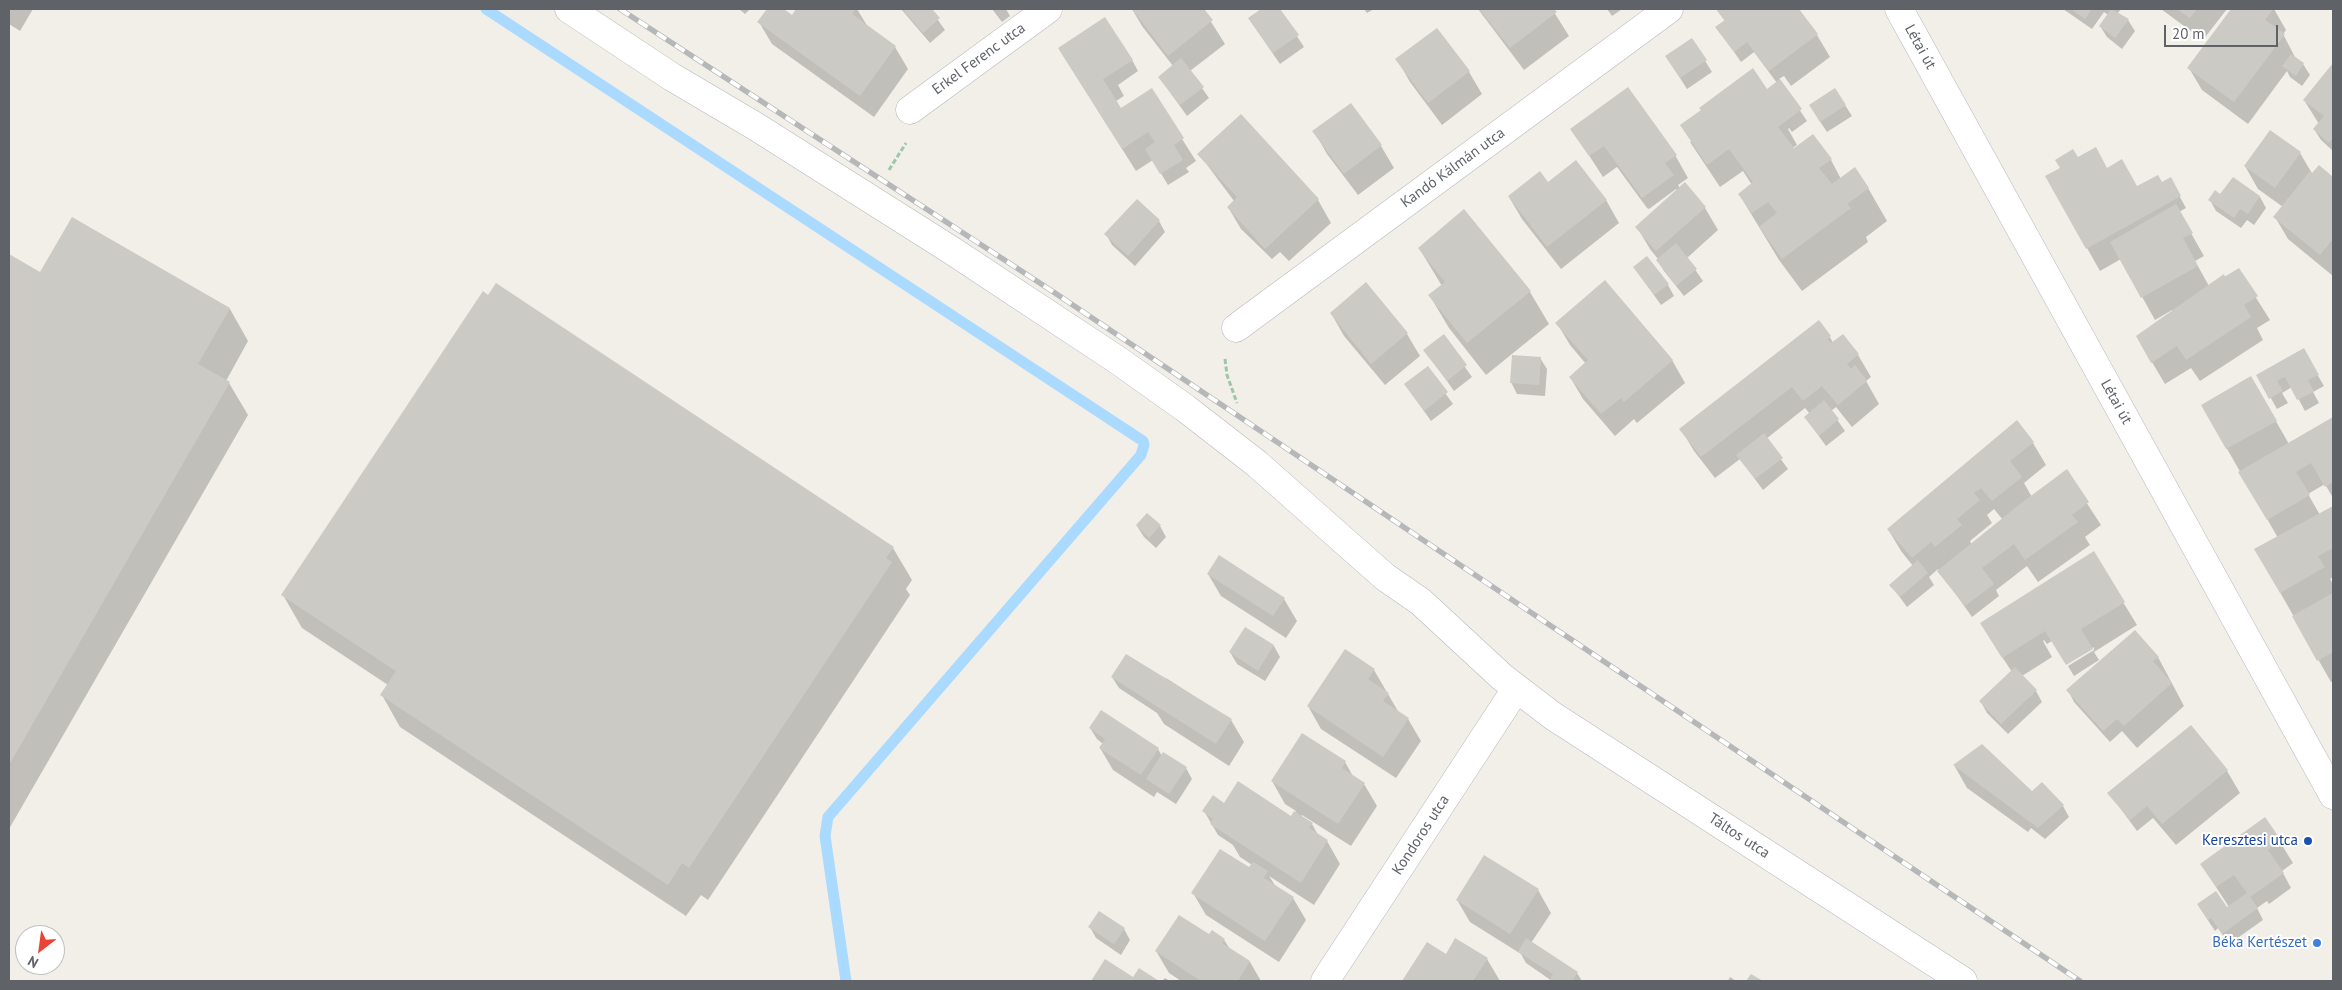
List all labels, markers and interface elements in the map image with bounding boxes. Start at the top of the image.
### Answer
scale bar [2167,15,2281,47]
street label: Erkel Ferenc utca [929,19,1029,99]
street label: Létai út [1900,22,1940,72]
text: 20 m [2172,24,2205,43]
street label: Kandó Kálmán utca [1397,124,1509,212]
street label: Létai út [2096,377,2136,427]
street label: Kondoros utca [1389,792,1453,878]
street label: Táltos utca [1705,810,1773,862]
place label: Keresztesi utca [2202,832,2298,850]
marker: Keresztesi utca [2302,835,2314,847]
north arrow [15,925,65,975]
place label: Béka Kertészet [2212,934,2307,952]
marker: Béka Kertészet [2311,937,2323,949]
text: N [25,952,41,972]

